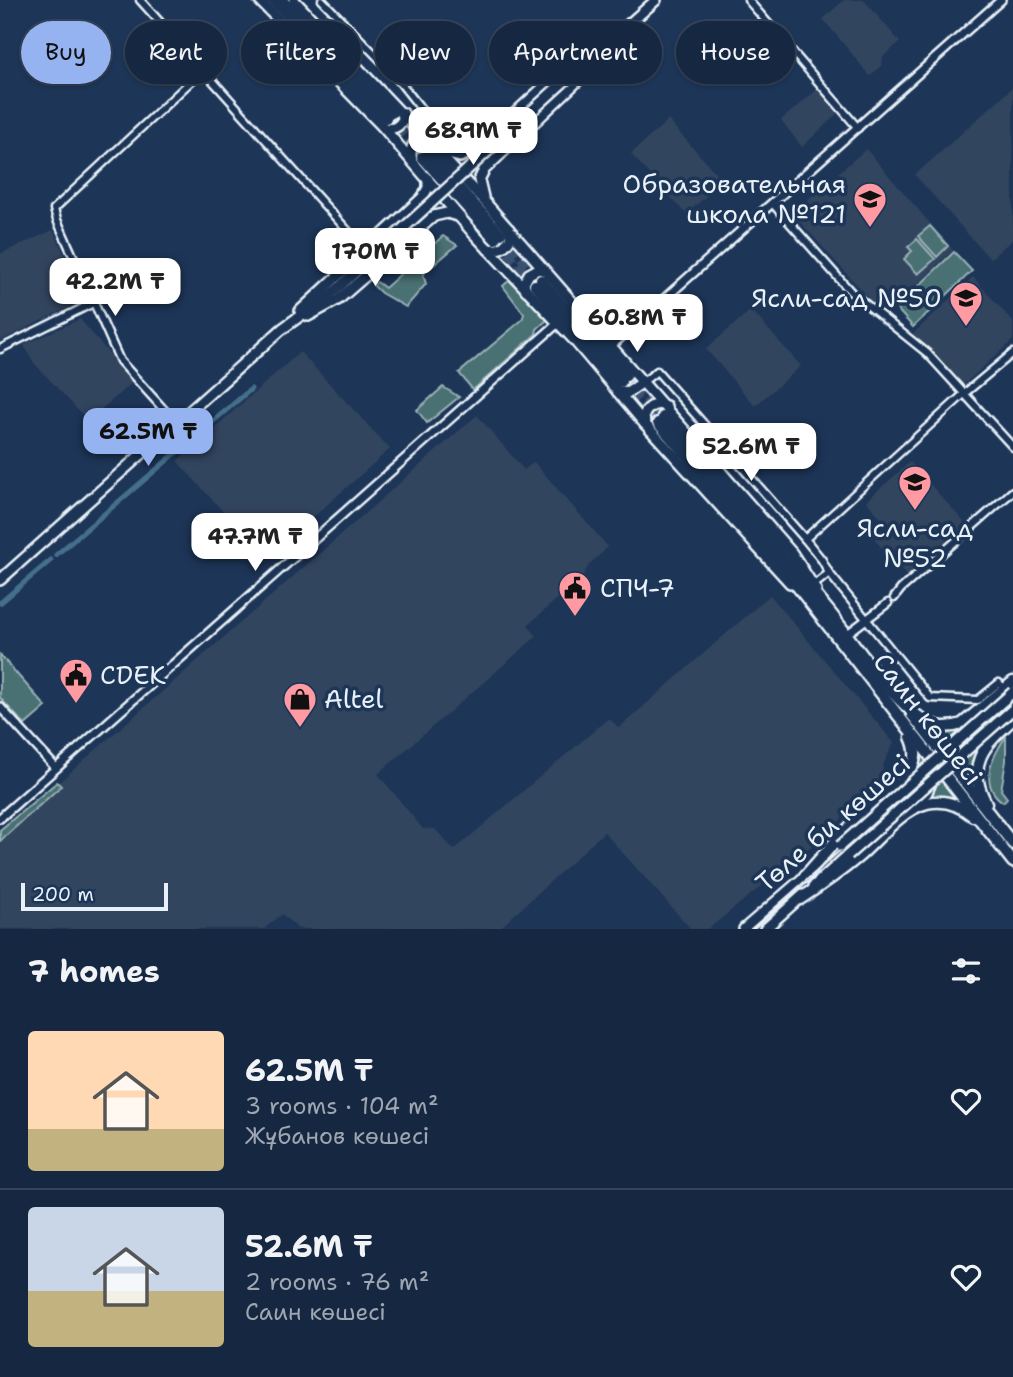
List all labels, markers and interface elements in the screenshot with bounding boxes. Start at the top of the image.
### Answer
chip: Buy [21,21,111,84]
chip: Rent [125,21,227,84]
chip: Filters [241,21,361,84]
chip: New [375,21,475,84]
chip: Apartment [489,21,662,84]
chip: House [676,21,795,84]
pin: 68.9M ₸ [408,108,538,167]
text: 68.9M ₸ [425,115,521,145]
place label: Образовательная школа №121 [623,166,846,231]
school or university icon: Образовательная школа №121 [851,180,889,229]
pin: 170M ₸ [318,229,432,288]
text: 170M ₸ [331,236,419,266]
pin: 42.2M ₸ [50,258,180,318]
text: 42.2M ₸ [66,266,164,296]
school or university icon: Ясли-сад №50 [947,279,985,328]
place label: Ясли-сад №50 [752,280,942,315]
pin: 60.8M ₸ [572,294,702,354]
text: 60.8M ₸ [588,302,686,332]
pin: 62.5M ₸ [83,408,213,468]
text: 62.5M ₸ [99,416,197,446]
pin: 52.6M ₸ [686,424,816,483]
text: 52.6M ₸ [702,431,800,461]
school or university icon: Ясли-сад №52 [896,463,934,512]
place label: Ясли-сад №52 [857,510,974,575]
pin: 47.7M ₸ [190,514,320,573]
text: 47.7M ₸ [207,521,303,551]
public building icon: СПЧ-7 [556,569,594,618]
place label: СПЧ-7 [600,570,675,605]
street label: Саин көшесі [866,645,991,792]
public building icon: CDEK [57,656,95,705]
place label: CDEK [100,657,166,692]
shop icon: Altel [281,680,319,729]
place label: Altel [324,681,384,716]
street label: Төле би көшесі [748,746,918,900]
scale bar [21,880,168,912]
text: 200 m [32,882,94,907]
text: 7 homes [28,951,160,992]
icon: filters [947,952,985,990]
text: 62.5M ₸ [245,1050,373,1091]
icon: home [84,1059,168,1143]
icon: heart [947,1082,985,1120]
text: 3 rooms · 104 m² [245,1091,438,1121]
text: Жұбанов көшесі [245,1121,429,1151]
text: 52.6M ₸ [245,1226,372,1267]
icon: home [84,1235,168,1319]
icon: heart [947,1258,985,1296]
text: 2 rooms · 76 m² [245,1267,429,1297]
text: Саин көшесі [245,1297,386,1327]

